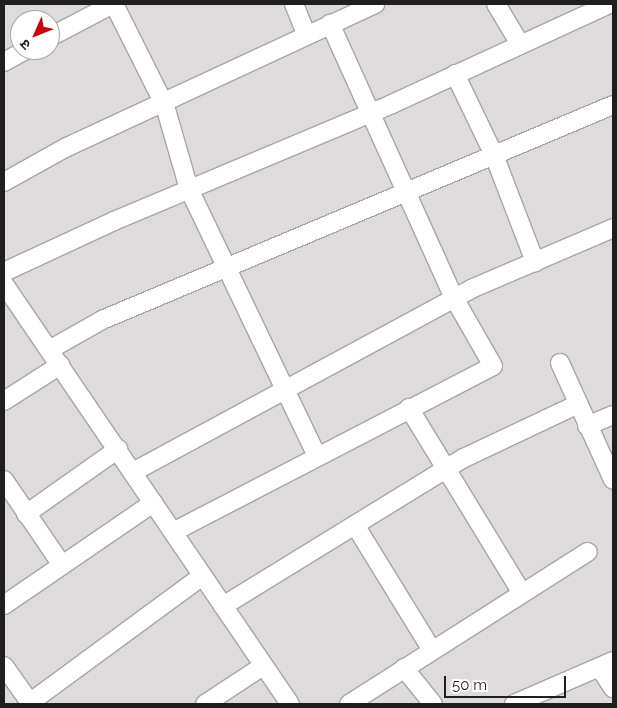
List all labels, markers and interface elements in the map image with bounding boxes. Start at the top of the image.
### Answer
north arrow [10,10,60,60]
text: उ [16,36,34,53]
scale bar [447,666,570,698]
text: 50 m [452,676,487,694]

